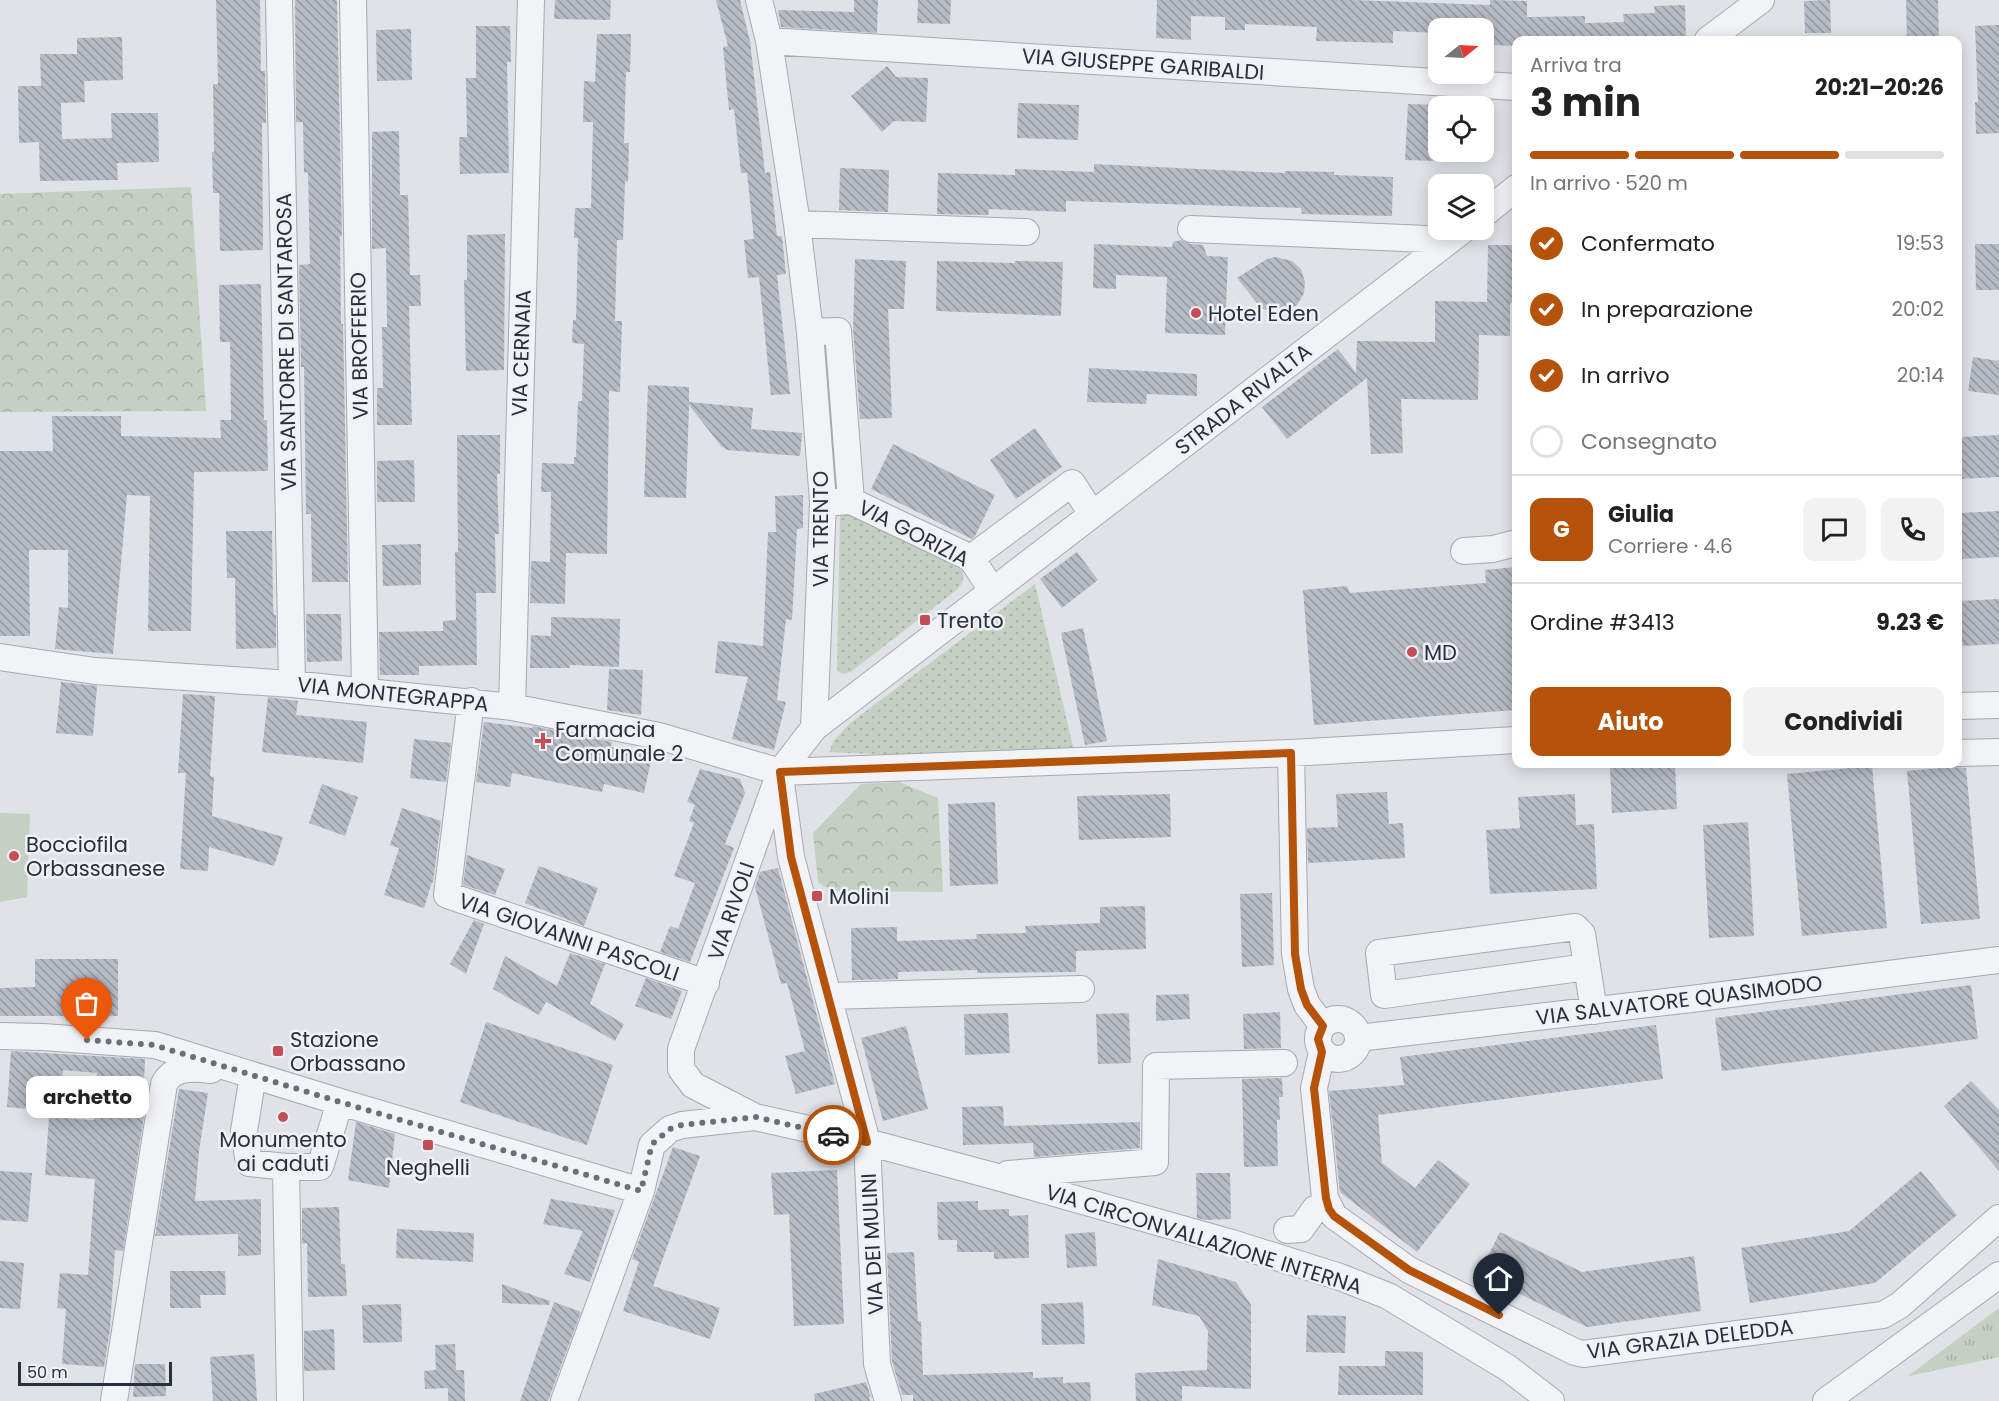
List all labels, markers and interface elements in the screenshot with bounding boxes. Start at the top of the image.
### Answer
north arrow [1428,18,1494,84]
map controls [1428,18,1494,240]
street label: VIA GIUSEPPE GARIBALDI [1021,41,1265,87]
text: Arriva tra [1530,51,1622,79]
text: 20:21–20:26 [1815,72,1944,103]
text: 3 min [1530,75,1641,130]
button: locate [1428,96,1494,162]
text: In arrivo · 520 m [1530,169,1688,197]
button: layers [1428,174,1494,240]
street label: VIA SANTORRE DI SANTAROSA [269,193,303,491]
icon: check [1530,227,1563,260]
text: Confermato [1581,228,1715,259]
text: 19:53 [1896,229,1944,257]
street label: VIA BROFFERIO [343,272,375,420]
street label: VIA CERNAIA [504,289,538,417]
icon: check [1530,293,1563,326]
text: In preparazione [1581,294,1753,325]
text: 20:02 [1892,295,1944,323]
place label: Hotel Eden [1208,299,1319,328]
marker: Hotel Eden [1189,306,1203,320]
street label: STRADA RIVALTA [1169,336,1317,462]
icon: check [1530,359,1563,392]
text: In arrivo [1581,360,1669,391]
text: 20:14 [1897,361,1944,389]
text: Consegnato [1581,426,1717,457]
street label: VIA TRENTO [806,471,835,587]
street label: VIA GORIZIA [854,493,974,573]
button: chat [1803,498,1866,561]
button: phone [1881,498,1944,561]
text: Giulia [1608,499,1674,530]
text: G [1553,514,1570,545]
text: Corriere · 4.6 [1608,532,1733,560]
place label: Trento [937,606,1004,635]
text: Ordine #3413 [1530,607,1675,638]
text: 9.23 € [1876,607,1944,638]
marker: Trento [918,613,932,627]
place label: MD [1424,638,1457,667]
marker: MD [1405,645,1419,659]
street label: VIA MONTEGRAPPA [296,670,490,718]
button: Aiuto [1530,687,1731,756]
button: Condividi [1743,687,1944,756]
place label: Farmacia Comunale 2 [555,715,683,768]
marker: Farmacia Comunale 2 [536,734,550,748]
place label: Bocciofila Orbassanese [26,830,165,883]
marker: Bocciofila Orbassanese [7,849,21,863]
street label: VIA RIVOLI [701,858,761,964]
place label: Molini [829,882,889,911]
street label: VIA GIOVANNI PASCOLI [455,886,683,988]
marker: Molini [810,889,824,903]
street label: VIA SALVATORE QUASIMODO [1534,968,1824,1032]
pin [61,978,112,1040]
icon: bag [70,987,103,1020]
place label: Stazione Orbassano [290,1025,406,1078]
marker: Stazione Orbassano [271,1044,285,1058]
callout: archetto [26,1076,148,1118]
text: archetto [43,1083,132,1111]
courier [803,1105,863,1165]
marker: Monumento ai caduti [276,1110,290,1124]
icon: car [817,1119,850,1152]
place label: Monumento ai caduti [219,1125,347,1178]
marker: Neghelli [421,1138,435,1152]
place label: Neghelli [386,1153,470,1182]
street label: VIA DEI MULINI [854,1172,890,1316]
street label: VIA CIRCONVALLAZIONE INTERNA [1042,1177,1366,1301]
pin [1473,1253,1524,1315]
icon: home [1482,1262,1515,1295]
street label: VIA GRAZIA DELEDDA [1585,1312,1795,1366]
scale bar [18,1359,172,1386]
text: 50 m [27,1361,68,1384]

